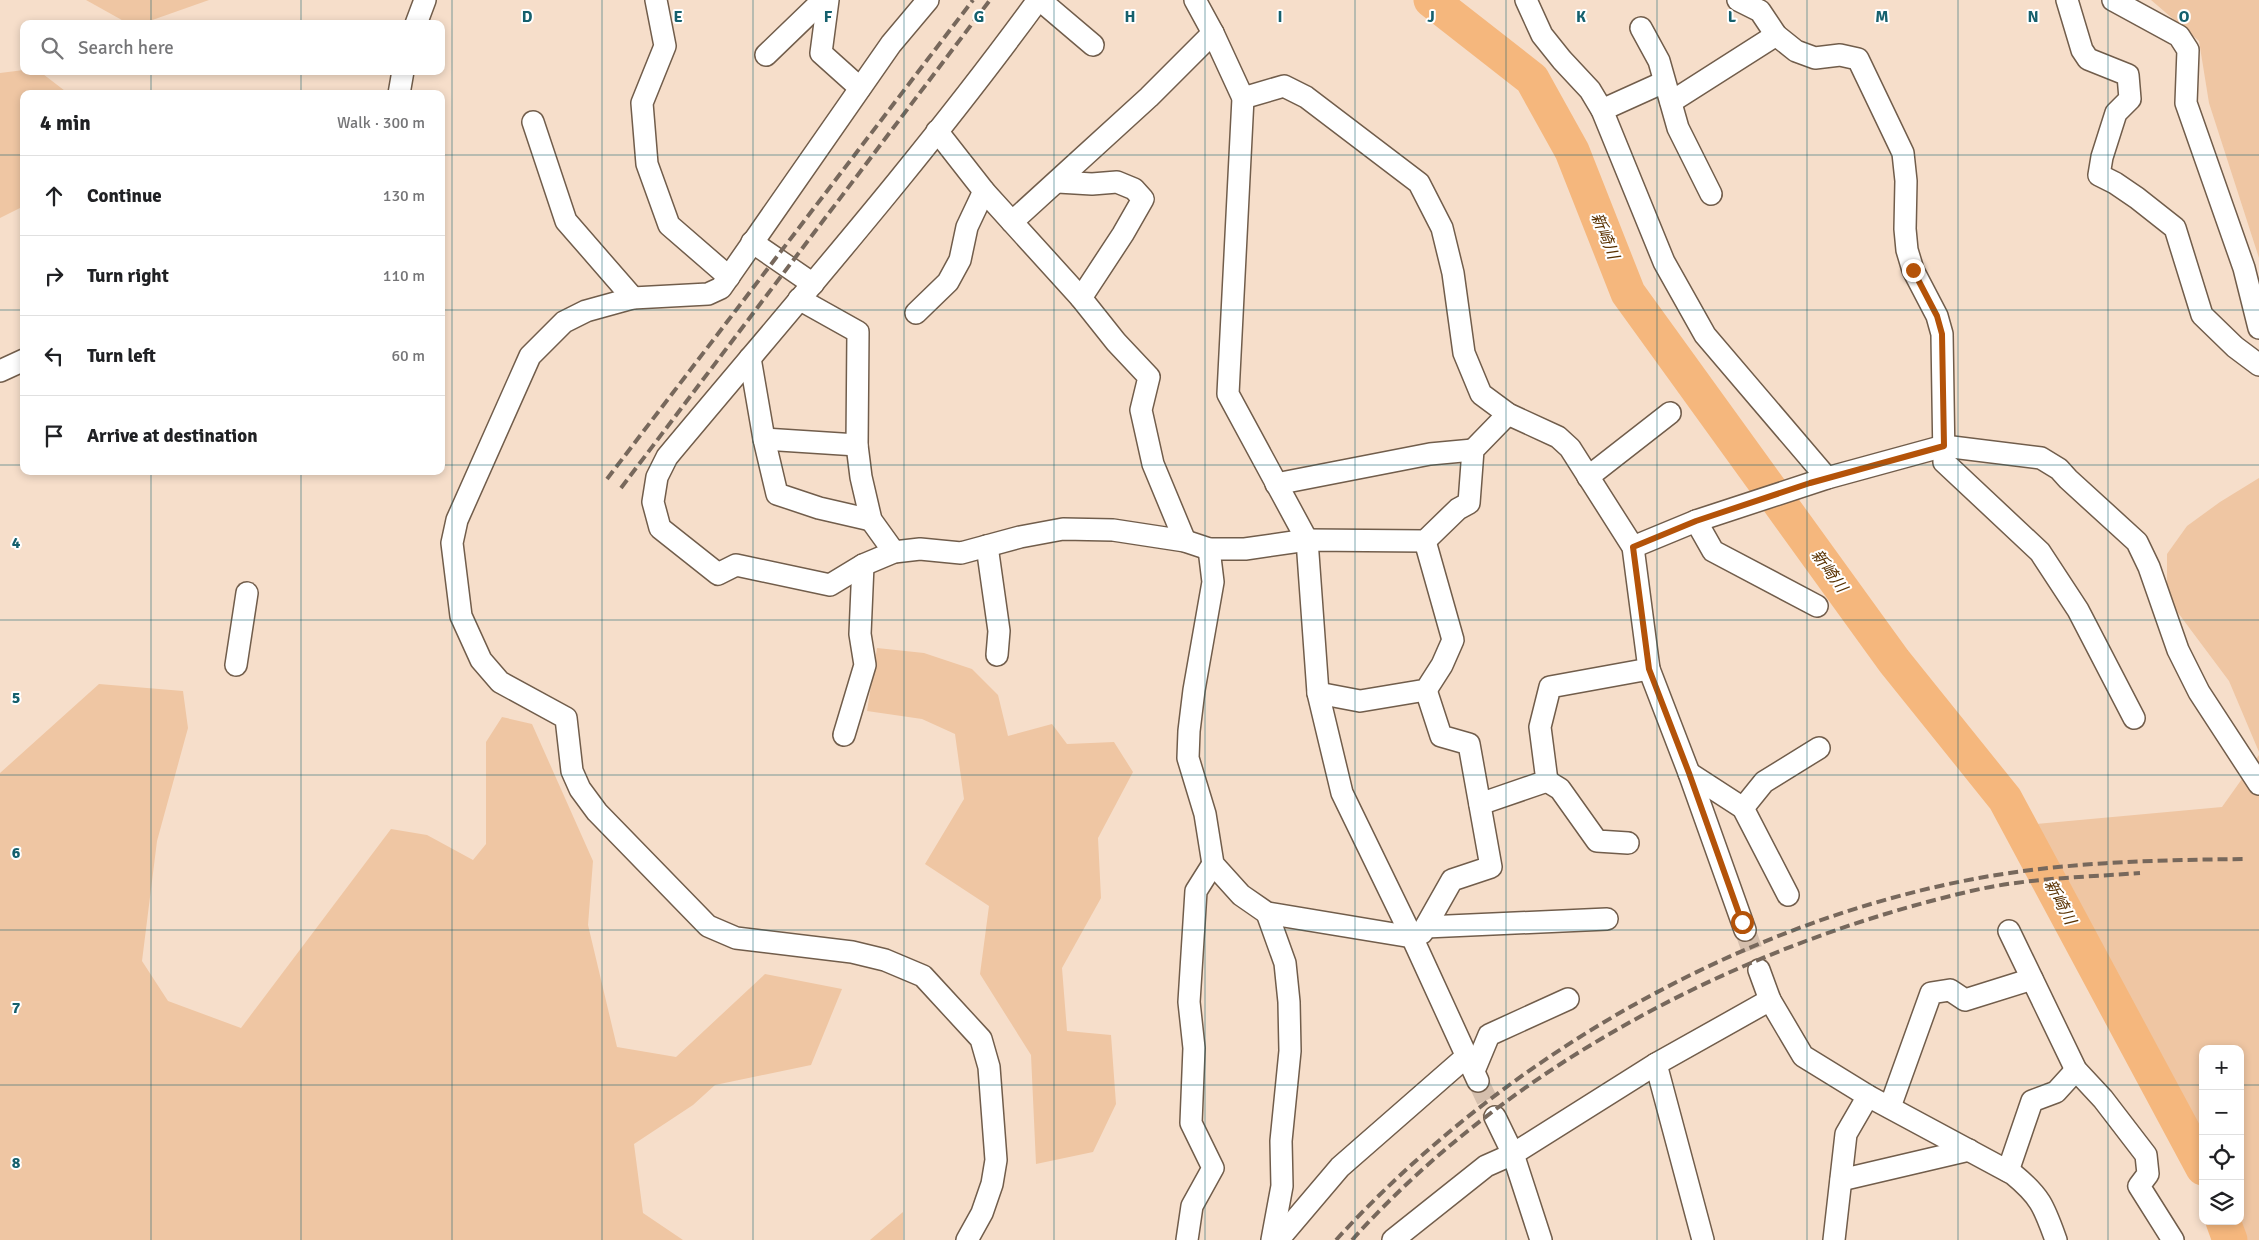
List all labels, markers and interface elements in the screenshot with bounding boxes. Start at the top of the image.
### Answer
text: D [522,7,533,27]
text: E [673,7,683,27]
text: F [824,7,833,27]
text: G [974,7,984,27]
text: H [1125,7,1135,27]
text: I [1277,7,1283,27]
text: J [1427,7,1435,27]
text: K [1576,7,1586,27]
text: L [1728,7,1737,27]
text: M [1875,7,1889,27]
text: N [2027,7,2039,27]
text: O [2179,7,2190,27]
search box [20,20,445,75]
icon: search [38,34,66,62]
text: Search here [78,36,174,60]
text: 4 min [40,110,91,136]
text: Walk · 300 m [337,113,425,133]
icon: ahead [40,182,68,210]
text: Continue [87,184,162,208]
text: 130 m [383,186,425,206]
water label: 新崎川 [1587,210,1624,264]
route end [1902,259,1925,282]
icon: right [40,262,68,290]
text: Turn right [87,264,169,288]
text: 110 m [383,266,425,286]
icon: left [40,342,68,370]
text: Turn left [87,344,156,368]
text: 60 m [391,346,425,366]
icon: arrive [40,422,68,450]
text: Arrive at destination [87,424,258,448]
text: 4 [12,533,21,553]
water label: 新崎川 [1807,546,1852,598]
text: 5 [12,688,20,708]
text: 6 [12,843,21,863]
water label: 新崎川 [2040,876,2081,930]
route start [1731,911,1754,934]
text: 7 [12,998,21,1018]
map controls [2199,1045,2244,1225]
button: + [2199,1045,2244,1090]
button: − [2199,1090,2244,1135]
button: locate [2199,1135,2244,1180]
text: 8 [12,1153,21,1173]
button: layers [2199,1180,2244,1225]

